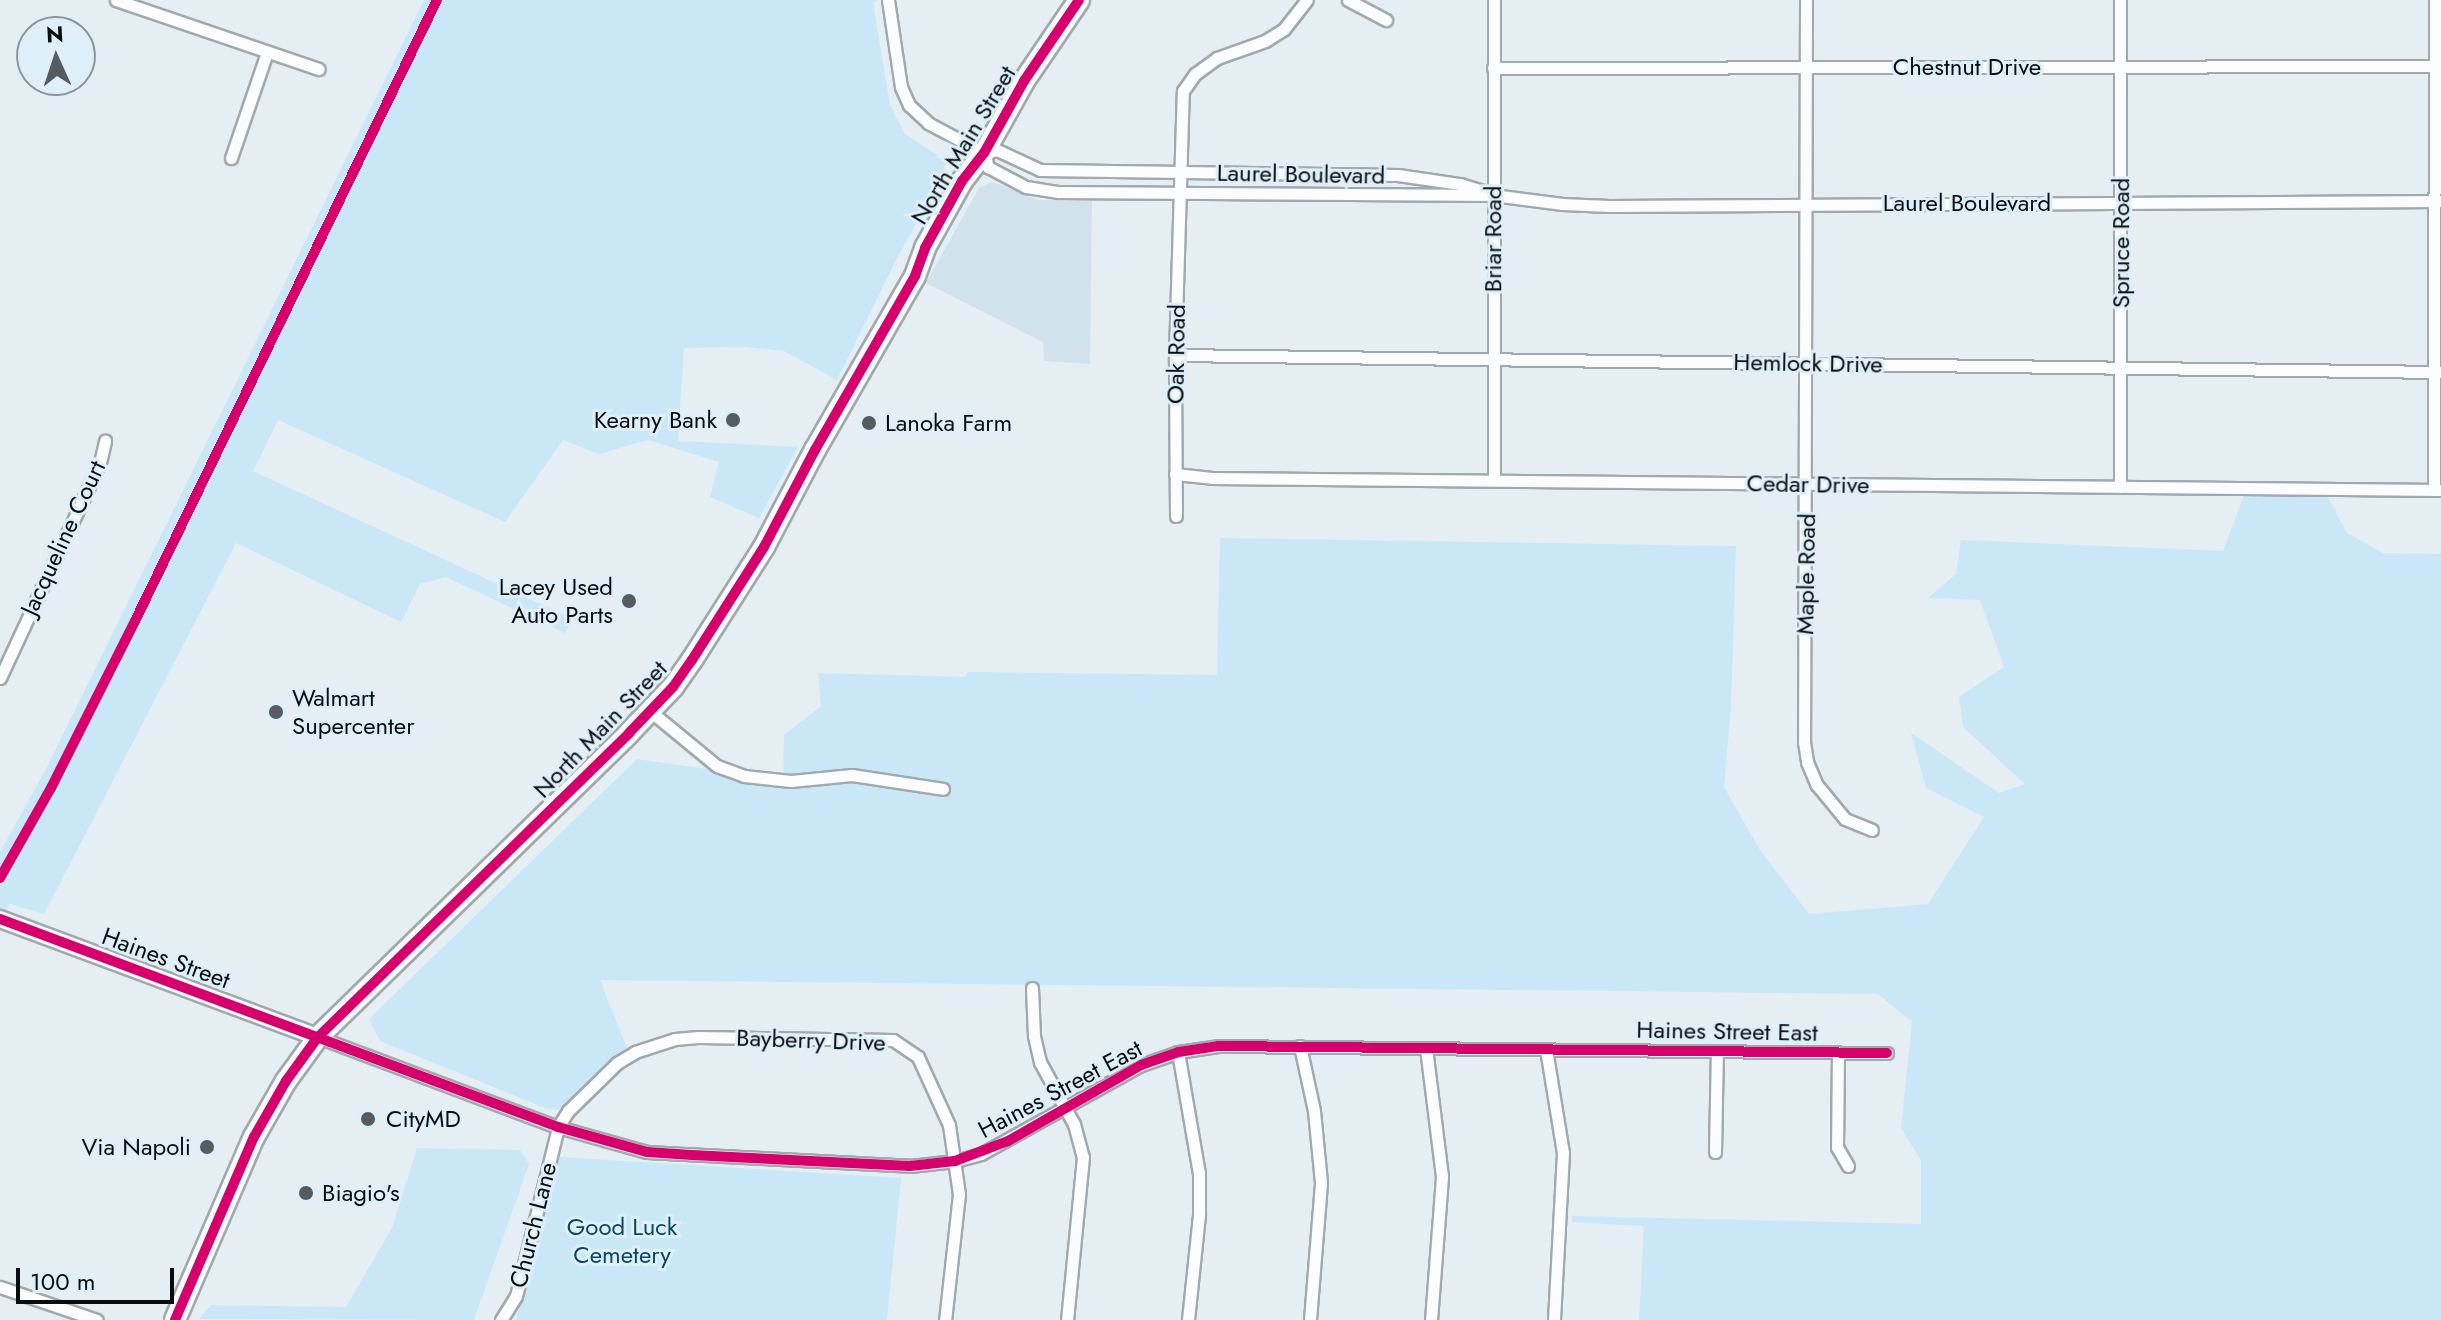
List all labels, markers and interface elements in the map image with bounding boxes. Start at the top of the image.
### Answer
north arrow [16,16,96,96]
text: N [45,18,64,50]
street label: Chestnut Drive [1893,53,2041,81]
street label: North Main Street [904,61,1022,229]
street label: Laurel Boulevard [1216,158,1386,190]
street label: Spruce Road [2107,178,2135,308]
street label: Briar Road [1479,186,1507,292]
street label: Laurel Boulevard [1883,189,2051,217]
street label: Oak Road [1161,304,1191,404]
street label: Hemlock Drive [1733,347,1883,379]
place label: Kearny Bank [594,406,717,434]
place label: Lanoka Farm [885,409,1012,437]
marker: Kearny Bank [724,411,742,429]
marker: Lanoka Farm [860,414,878,432]
street label: Jacqueline Court [15,456,111,620]
street label: Cedar Drive [1746,469,1870,499]
street label: Maple Road [1791,513,1821,635]
place label: Lacey Used Auto Parts [499,573,613,629]
marker: Lacey Used Auto Parts [620,592,638,610]
street label: North Main Street [527,654,673,804]
place label: Walmart Supercenter [292,684,414,740]
marker: Walmart Supercenter [267,703,285,721]
street label: Haines Street [98,922,234,994]
street label: Haines Street East [1636,1015,1818,1047]
street label: Bayberry Drive [736,1023,886,1057]
street label: Haines Street East [973,1034,1147,1144]
place label: CityMD [386,1105,461,1133]
marker: CityMD [357,1108,379,1130]
place label: Via Napoli [81,1133,191,1161]
marker: Via Napoli [198,1138,216,1156]
street label: Church Lane [504,1159,562,1291]
place label: Biagio's [322,1179,400,1207]
marker: Biagio's [297,1184,315,1202]
park label: Good Luck Cemetery [567,1213,677,1269]
scale bar [20,1252,178,1302]
text: 100 m [30,1264,96,1299]

